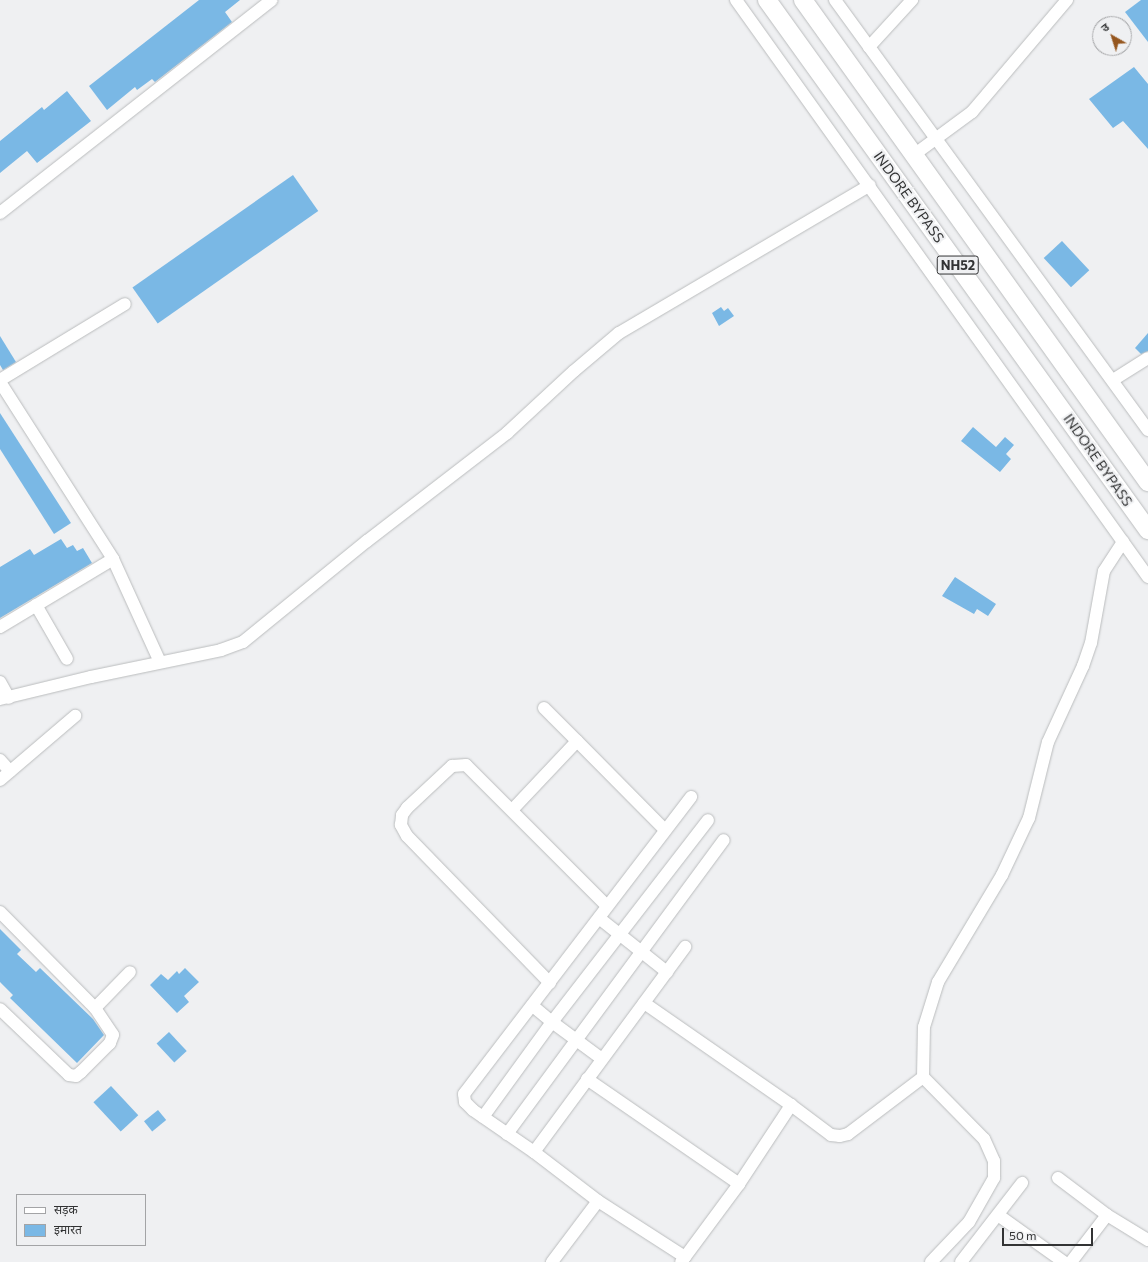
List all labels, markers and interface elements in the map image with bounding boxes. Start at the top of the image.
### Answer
north arrow [1092,16,1132,56]
text: उ [1098,20,1111,34]
street label: INDORE BYPASS [870,148,948,246]
road number: NH52 [936,254,980,276]
street label: INDORE BYPASS [1060,411,1136,509]
legend [16,1194,146,1246]
text: सड़क [54,1202,78,1216]
scale bar [1004,1220,1095,1246]
text: इमारत [54,1222,82,1236]
text: 50 m [1009,1228,1037,1242]

